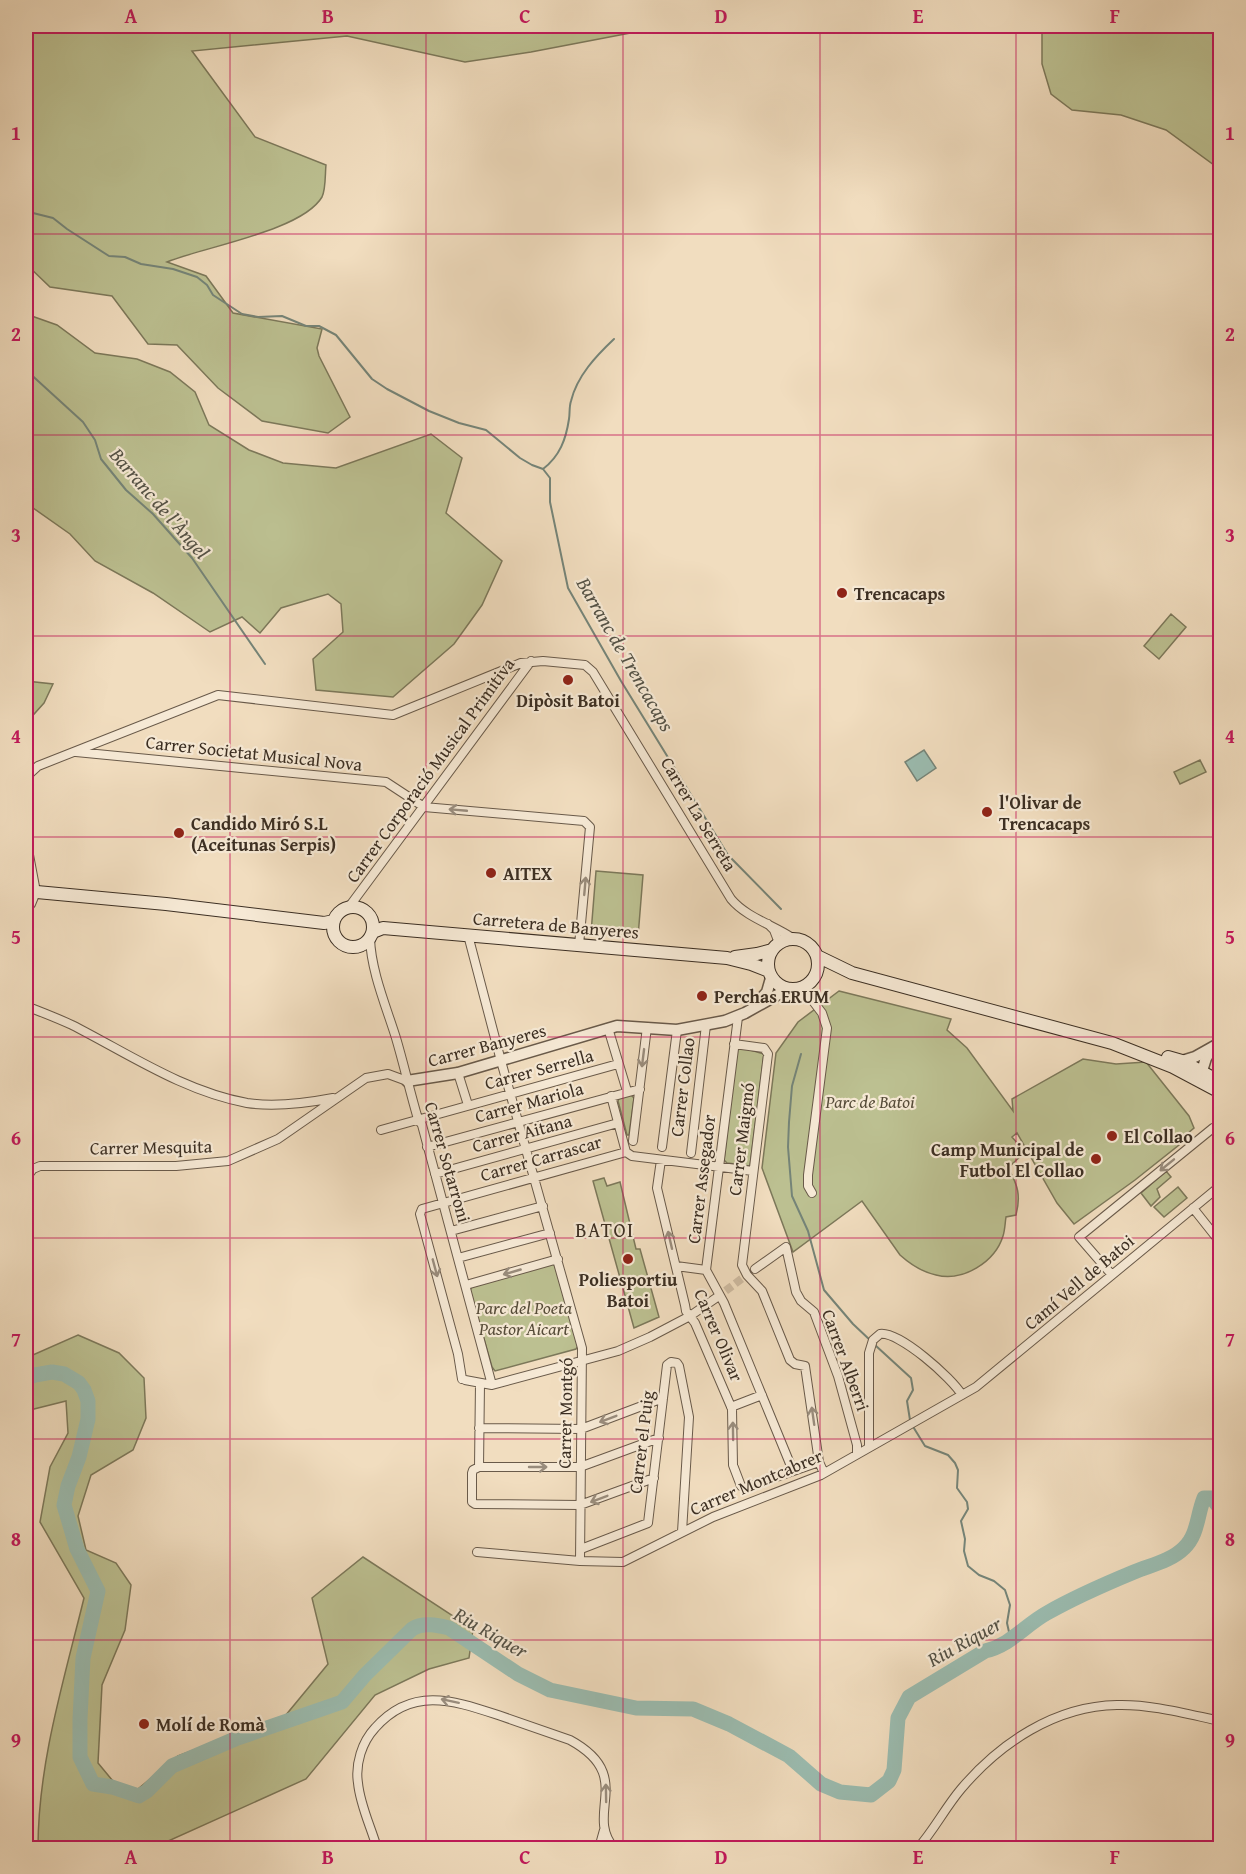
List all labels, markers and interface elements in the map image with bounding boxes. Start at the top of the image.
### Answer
text: A [125,1,138,30]
text: B [322,1,334,30]
text: C [519,1,531,30]
text: D [714,1,728,30]
text: E [913,1,924,30]
text: F [1110,1,1120,30]
text: 1 [11,118,21,147]
text: 1 [1225,118,1235,147]
text: 2 [11,319,21,348]
text: 2 [1225,319,1235,348]
water label: Barranc de l'Àngel [103,440,217,565]
text: 3 [11,520,21,549]
text: 3 [1225,520,1235,549]
water label: Barranc de Trencacaps [570,571,682,737]
place label: Trencacaps [854,580,945,607]
marker: Trencacaps [835,586,849,600]
street label: Carrer Corporació Musical Primitiva [339,651,521,888]
marker: Dipòsit Batoi [561,673,575,687]
place label: Dipòsit Batoi [516,687,620,714]
text: 4 [11,721,21,750]
text: 4 [1225,721,1235,750]
street label: Carrer Societat Musical Nova [145,728,364,778]
street label: Carrer La Serreta [654,752,744,877]
place label: l'Olivar de Trencacaps [999,789,1090,837]
one-way arrow [449,804,469,815]
marker: l'Olivar de Trencacaps [980,805,994,819]
place label: Candido Miró S.L (Aceitunas Serpis) [191,810,336,858]
marker: Candido Miró S.L (Aceitunas Serpis) [172,826,186,840]
place label: AITEX [503,860,553,887]
marker: AITEX [484,866,498,880]
one-way arrow [580,877,591,897]
street label: Carretera de Banyeres [472,904,640,946]
text: 5 [11,922,21,951]
text: 5 [1225,922,1235,951]
place label: Perchas ERUM [714,983,829,1010]
marker: Perchas ERUM [695,989,709,1003]
street label: Carrer Banyeres [425,1016,549,1074]
street label: Carrer Collao [663,1036,701,1138]
street label: Carrer Serrella [482,1041,597,1096]
one-way arrow [637,1048,648,1068]
street label: Carrer Mariola [472,1074,587,1129]
street label: Carrer Maigmó [721,1081,761,1197]
park label: Parc de Batoi [824,1088,915,1115]
street label: Carrer Sotarroni [418,1098,478,1226]
street label: Carrer Aitana [469,1107,575,1159]
street label: Carrer Assegador [680,1112,722,1245]
text: 6 [11,1123,21,1152]
place label: El Collao [1124,1123,1193,1150]
text: 6 [1225,1123,1235,1152]
street label: Carrer Carrascar [477,1128,605,1188]
marker: El Collao [1105,1129,1119,1143]
street label: Carrer Mesquita [90,1132,213,1162]
place label: Camp Municipal de Futbol El Collao [931,1136,1084,1184]
marker: Camp Municipal de Futbol El Collao [1089,1152,1103,1166]
one-way arrow [1159,1159,1175,1172]
district label: BATOI [575,1215,635,1244]
street label: Camí Vell de Batoi [1018,1228,1140,1336]
one-way arrow [663,1231,675,1250]
marker: Poliesportiu Batoi [621,1252,635,1266]
one-way arrow [430,1258,441,1277]
place label: Poliesportiu Batoi [579,1266,678,1314]
one-way arrow [503,1267,522,1278]
street label: Carrer Olivar [687,1284,751,1386]
park label: Parc del Poeta Pastor Aicart [475,1294,573,1342]
street label: Carrer Alberri [815,1305,877,1415]
text: 7 [11,1324,21,1353]
text: 7 [1225,1324,1235,1353]
street label: Carrer Montgó [551,1357,579,1469]
street label: Carrer el Puig [621,1389,661,1495]
one-way arrow [807,1407,818,1427]
one-way arrow [600,1414,618,1425]
one-way arrow [727,1422,738,1442]
street label: Carrer Montcabrer [685,1442,827,1522]
one-way arrow [527,1461,547,1473]
one-way arrow [590,1494,609,1505]
text: 8 [11,1524,21,1553]
text: 8 [1225,1524,1235,1553]
water label: Riu Riquer [448,1599,534,1665]
water label: Riu Riquer [921,1608,1007,1674]
one-way arrow [440,1695,460,1706]
place label: Molí de Romà [156,1711,265,1738]
marker: Molí de Romà [137,1717,151,1731]
text: 9 [11,1725,21,1754]
text: 9 [1225,1725,1235,1754]
one-way arrow [600,1783,612,1803]
text: A [125,1842,138,1871]
text: B [322,1842,334,1871]
text: C [519,1842,531,1871]
text: D [714,1842,728,1871]
text: E [913,1842,924,1871]
text: F [1110,1842,1120,1871]

